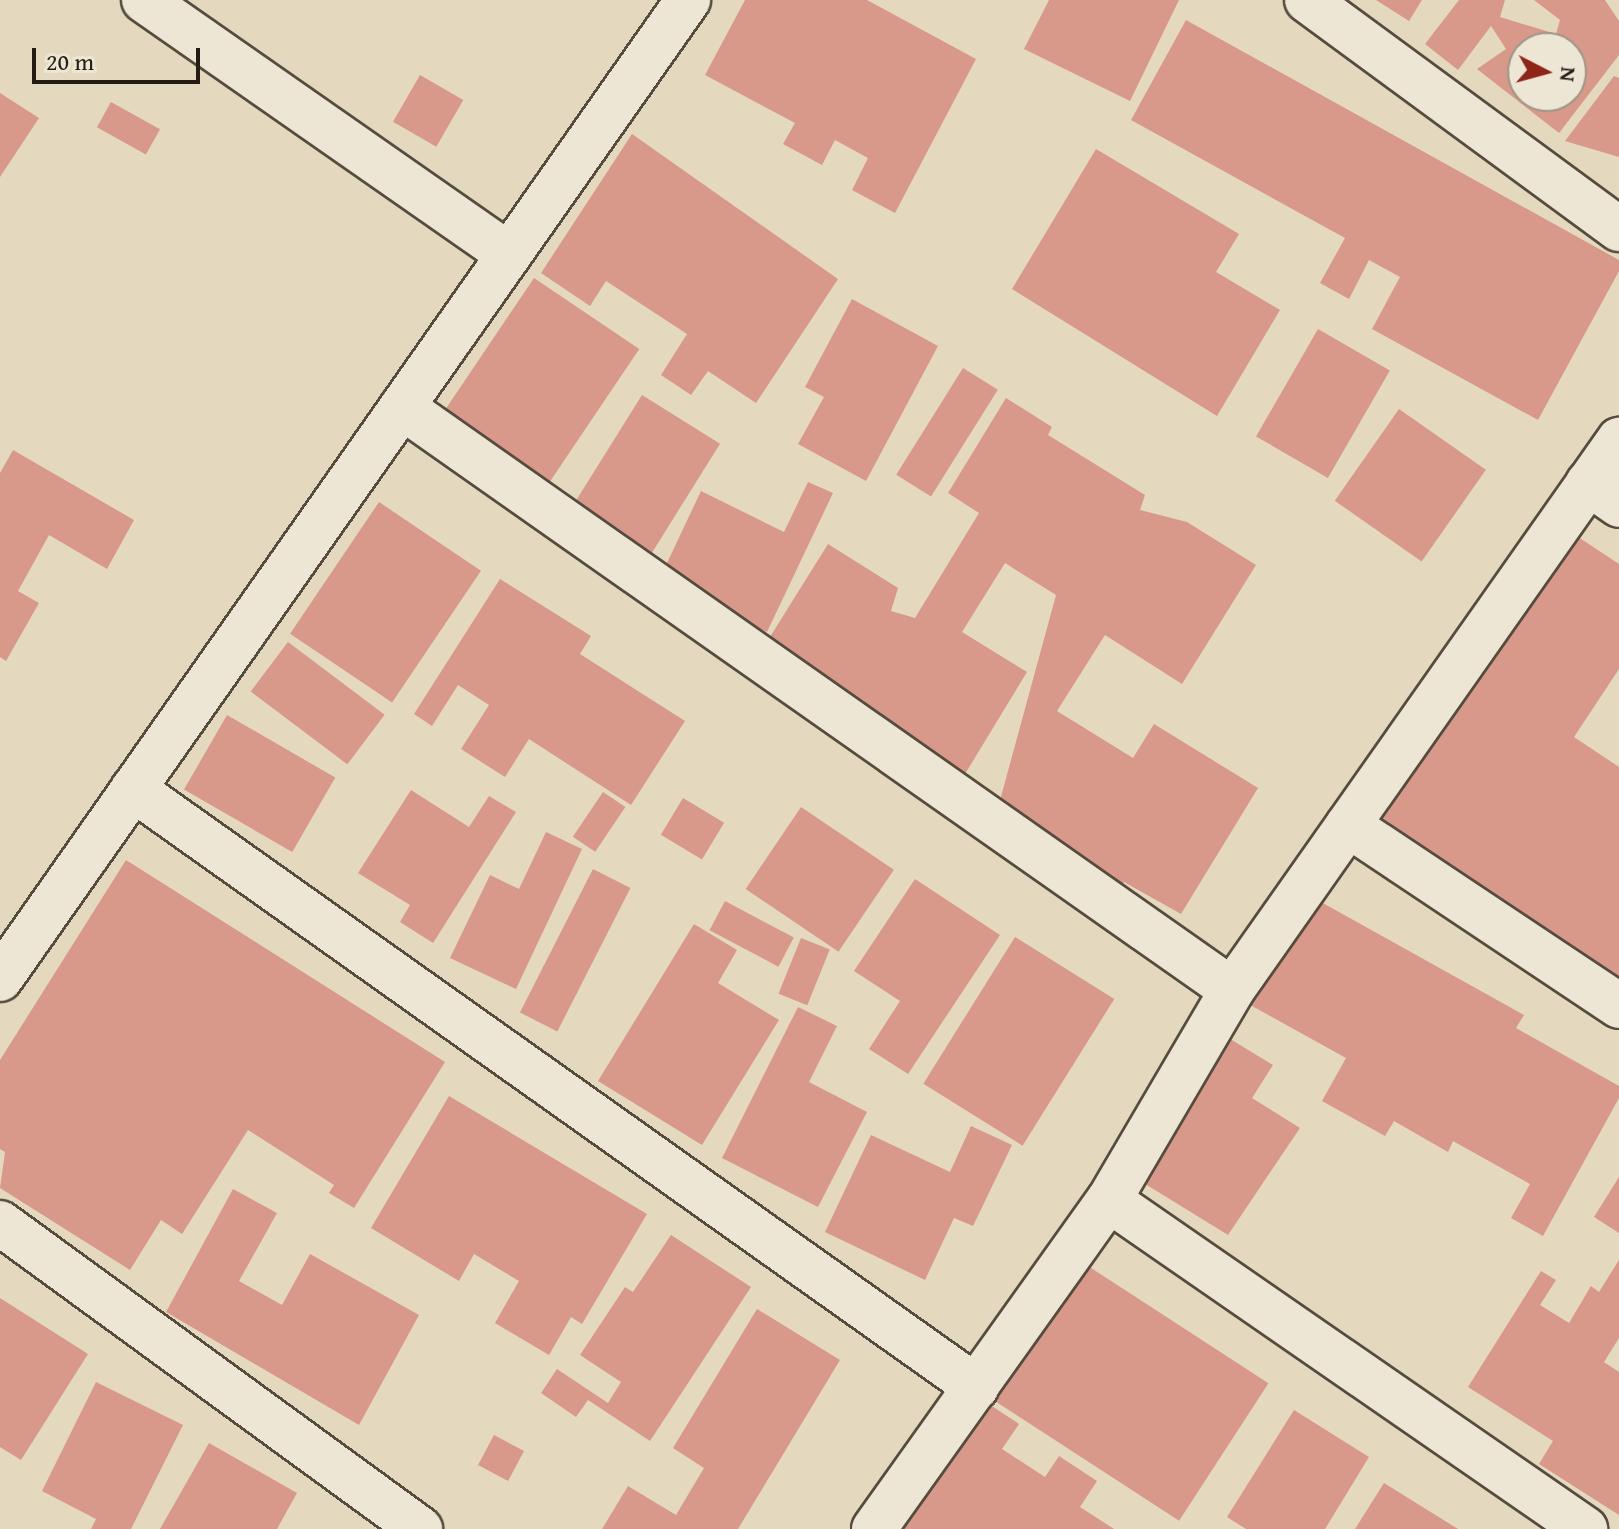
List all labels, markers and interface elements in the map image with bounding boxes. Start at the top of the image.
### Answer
scale bar [36,32,204,82]
north arrow [1507,32,1587,112]
text: 20 m [46,44,94,79]
text: N [1552,65,1586,83]

